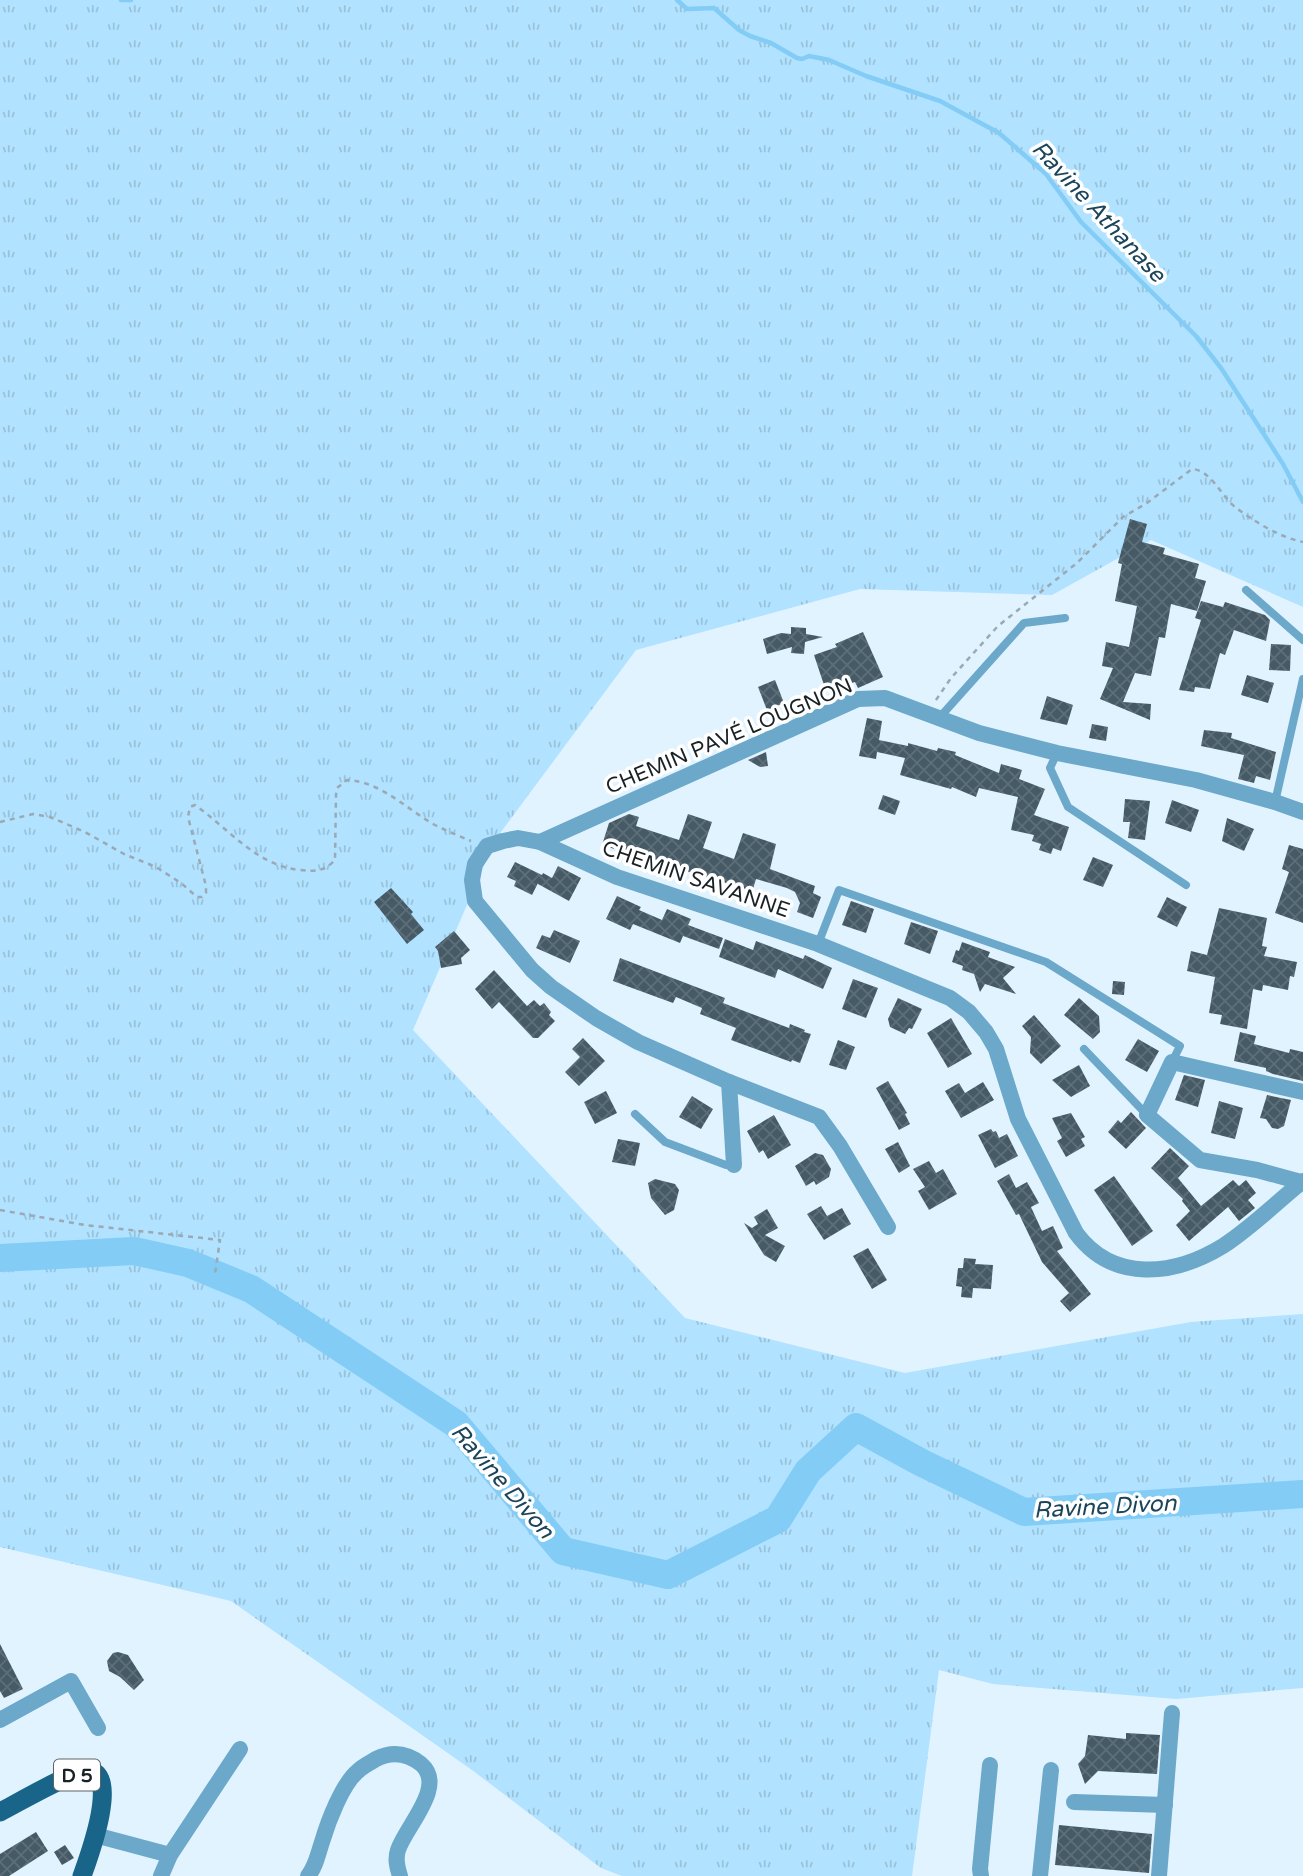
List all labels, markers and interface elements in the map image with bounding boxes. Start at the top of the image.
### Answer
water label: Ravine Athanase [1026,135,1172,290]
street label: CHEMIN PAVÉ LOUGNON [602,673,856,800]
street label: CHEMIN SAVANNE [599,836,793,923]
water label: Ravine Divon [445,1419,560,1545]
water label: Ravine Divon [1033,1489,1178,1525]
road number: D 5 [54,1760,100,1791]

